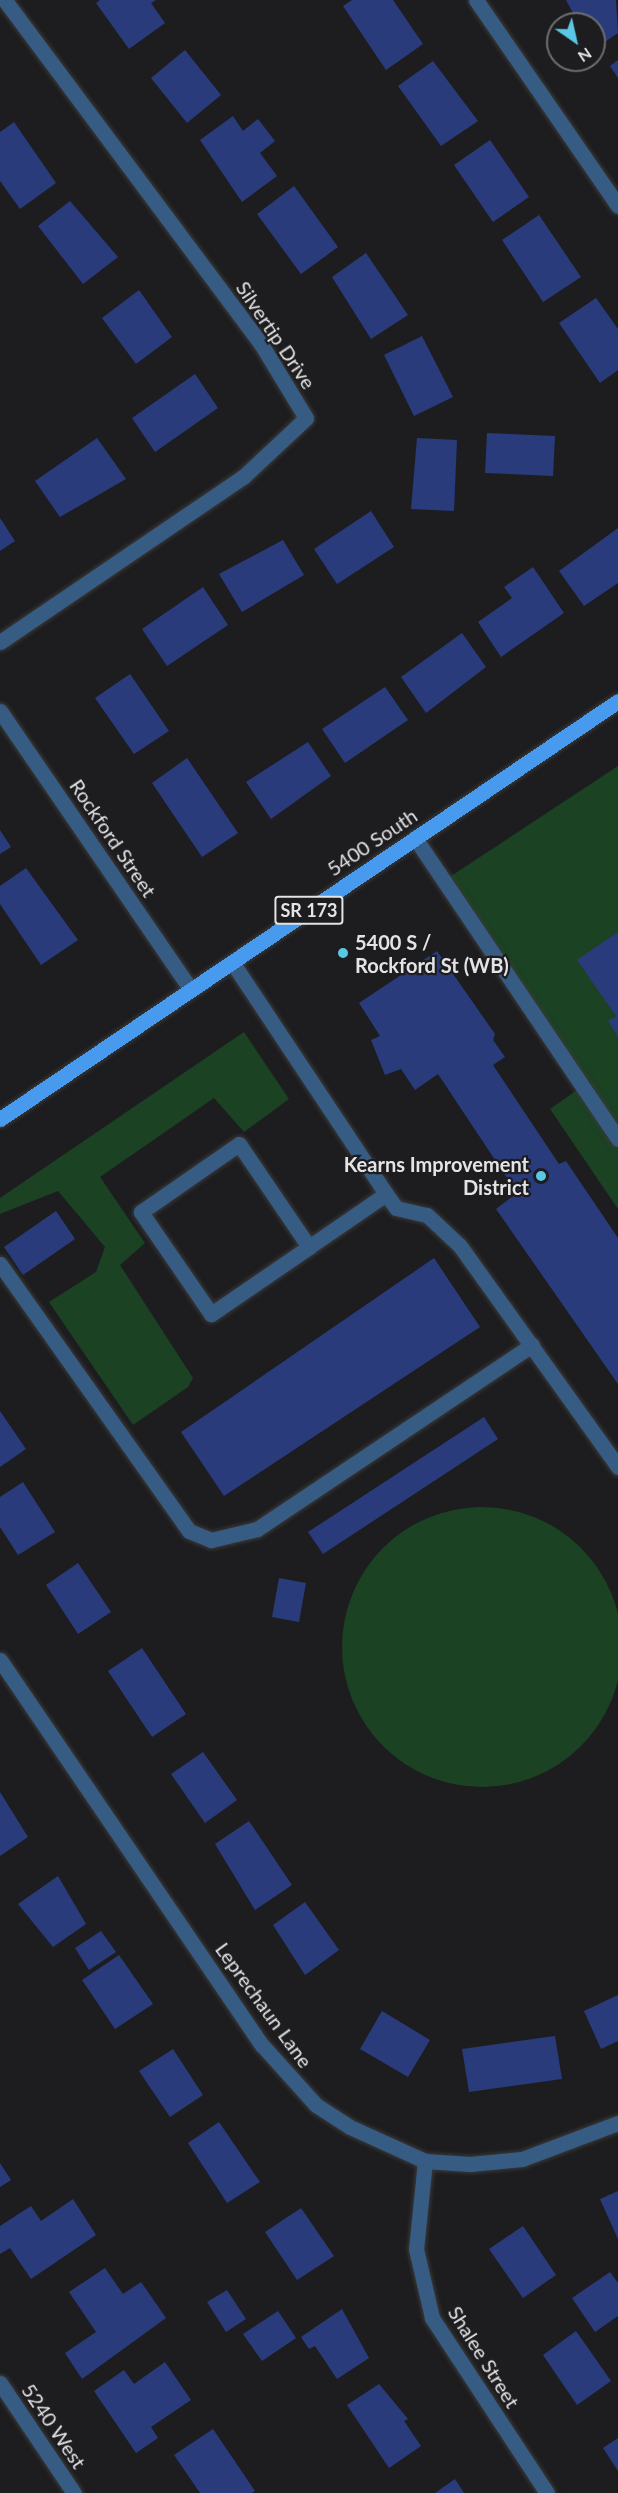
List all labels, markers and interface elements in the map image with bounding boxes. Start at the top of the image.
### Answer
north arrow [546,12,606,72]
text: N [575,44,596,67]
street label: Silvertip Drive [231,277,321,393]
street label: Rockford Street [65,775,161,901]
street label: 5400 South [323,803,421,881]
road number: SR 173 [273,895,345,925]
place label: 5400 S / Rockford St (WB) [355,930,509,977]
marker: 5400 S / Rockford St (WB) [336,946,350,960]
place label: Kearns Improvement District [344,1152,529,1199]
marker: Kearns Improvement District [534,1169,548,1183]
street label: Leprechaun Lane [211,1938,317,2072]
street label: Shalee Street [443,2302,525,2412]
street label: 5240 West [17,2379,91,2473]

